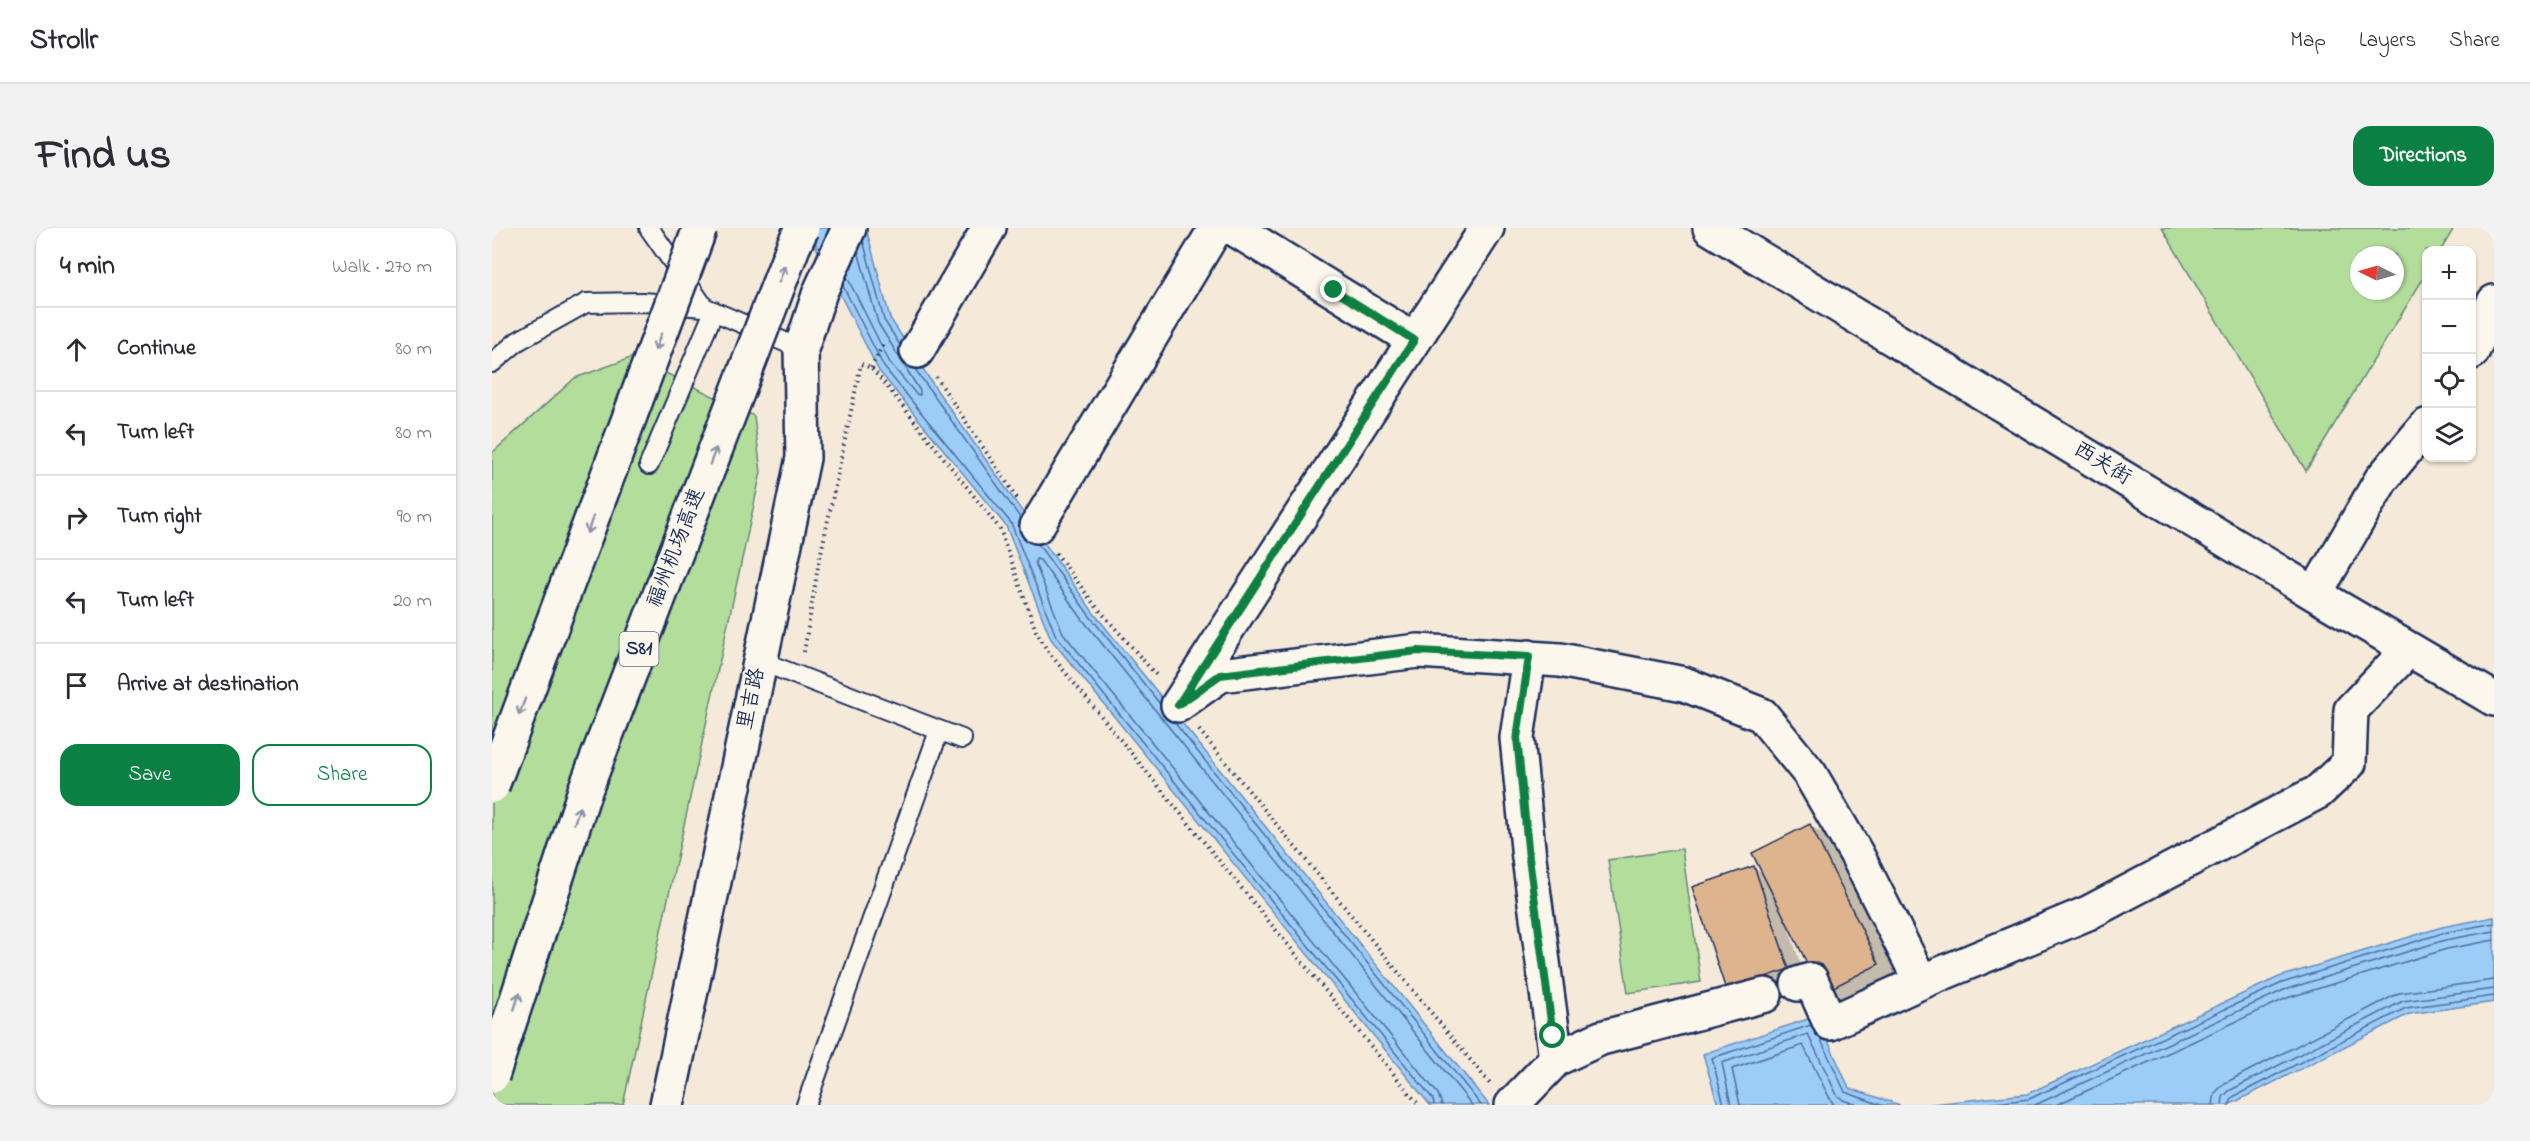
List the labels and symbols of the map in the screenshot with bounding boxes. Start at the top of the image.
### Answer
north arrow [2350,246,2404,300]
one-way arrow [778,265,789,284]
route end [1320,276,1346,302]
one-way arrow [652,332,663,351]
street label: 西关街 [2067,435,2137,493]
one-way arrow [708,447,719,466]
street label: 福州机场高速 [640,484,714,612]
one-way arrow [583,515,594,533]
road number: S81 [620,632,658,666]
street label: 里吉路 [731,665,773,733]
one-way arrow [515,697,526,716]
one-way arrow [572,806,583,825]
one-way arrow [512,992,523,1011]
route start [1539,1022,1565,1048]

